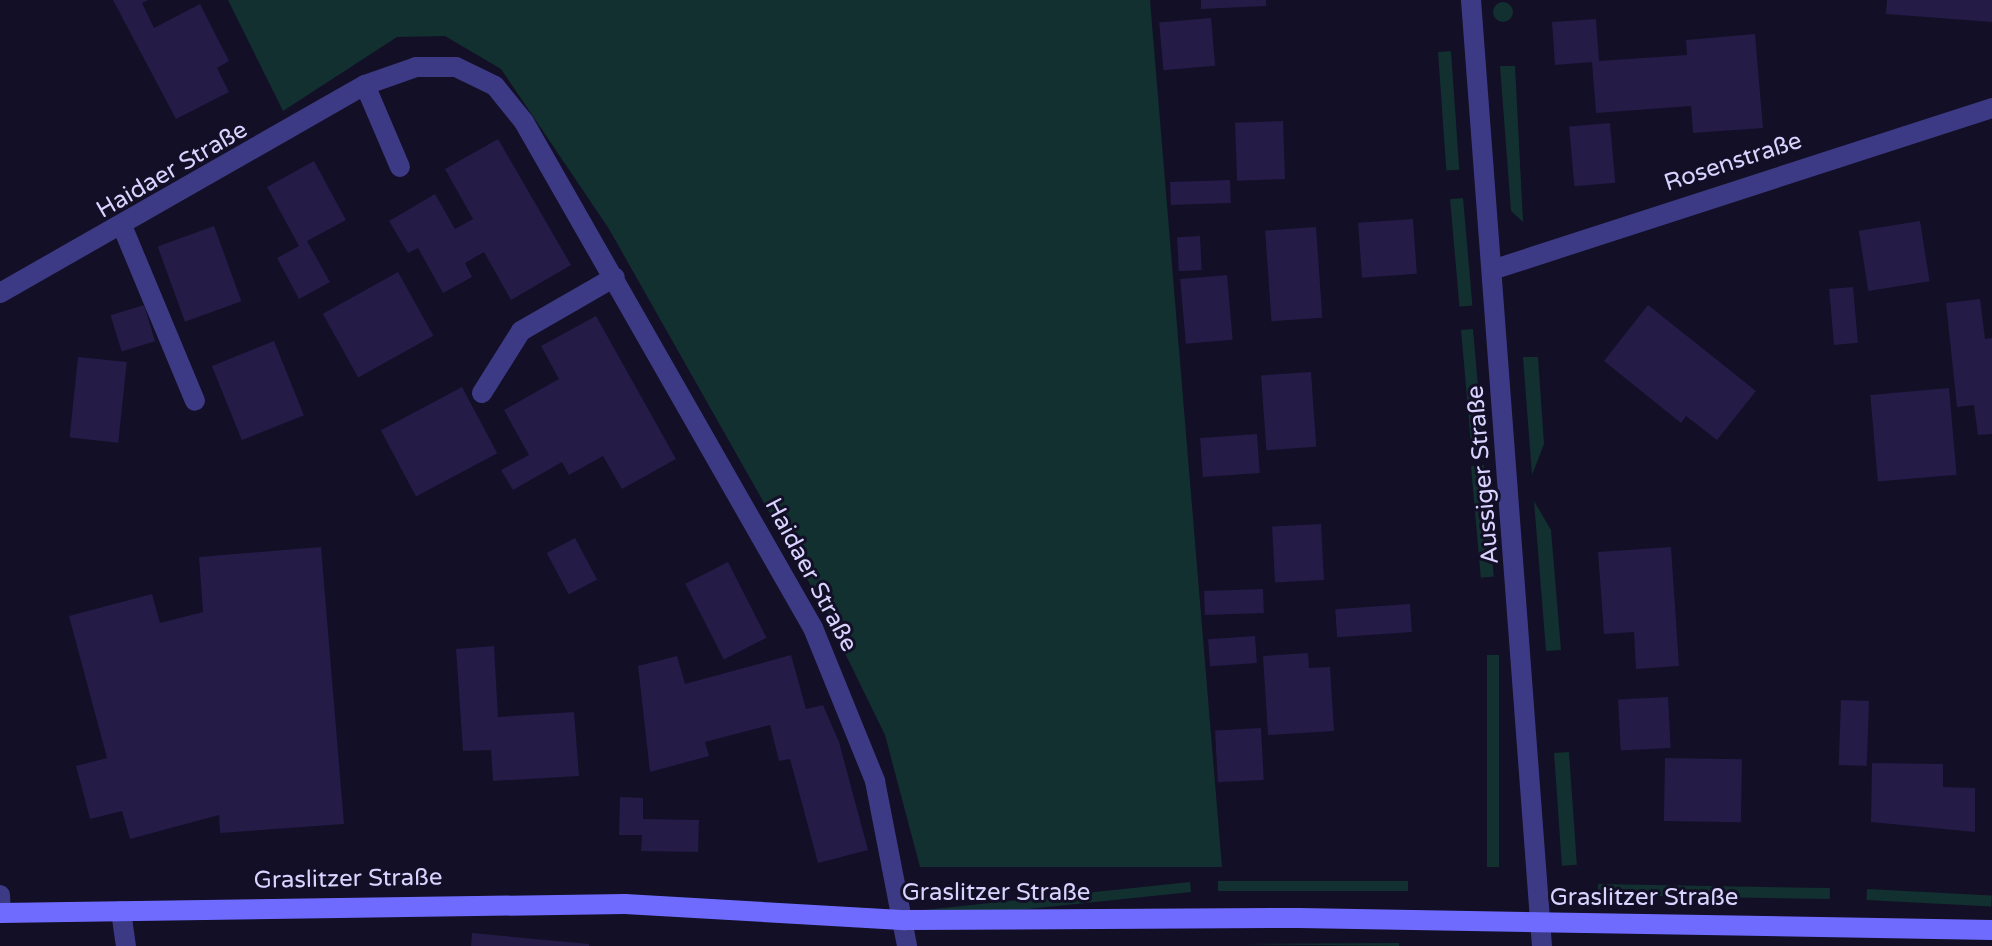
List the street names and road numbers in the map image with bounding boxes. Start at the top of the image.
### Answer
street label: Haidaer Straße [91,115,253,225]
street label: Rosenstraße [1661,126,1805,198]
street label: Aussiger Straße [1461,384,1505,566]
street label: Haidaer Straße [758,493,864,657]
street label: Graslitzer Straße [253,863,443,895]
street label: Graslitzer Straße [902,879,1090,907]
street label: Graslitzer Straße [1550,884,1738,912]

